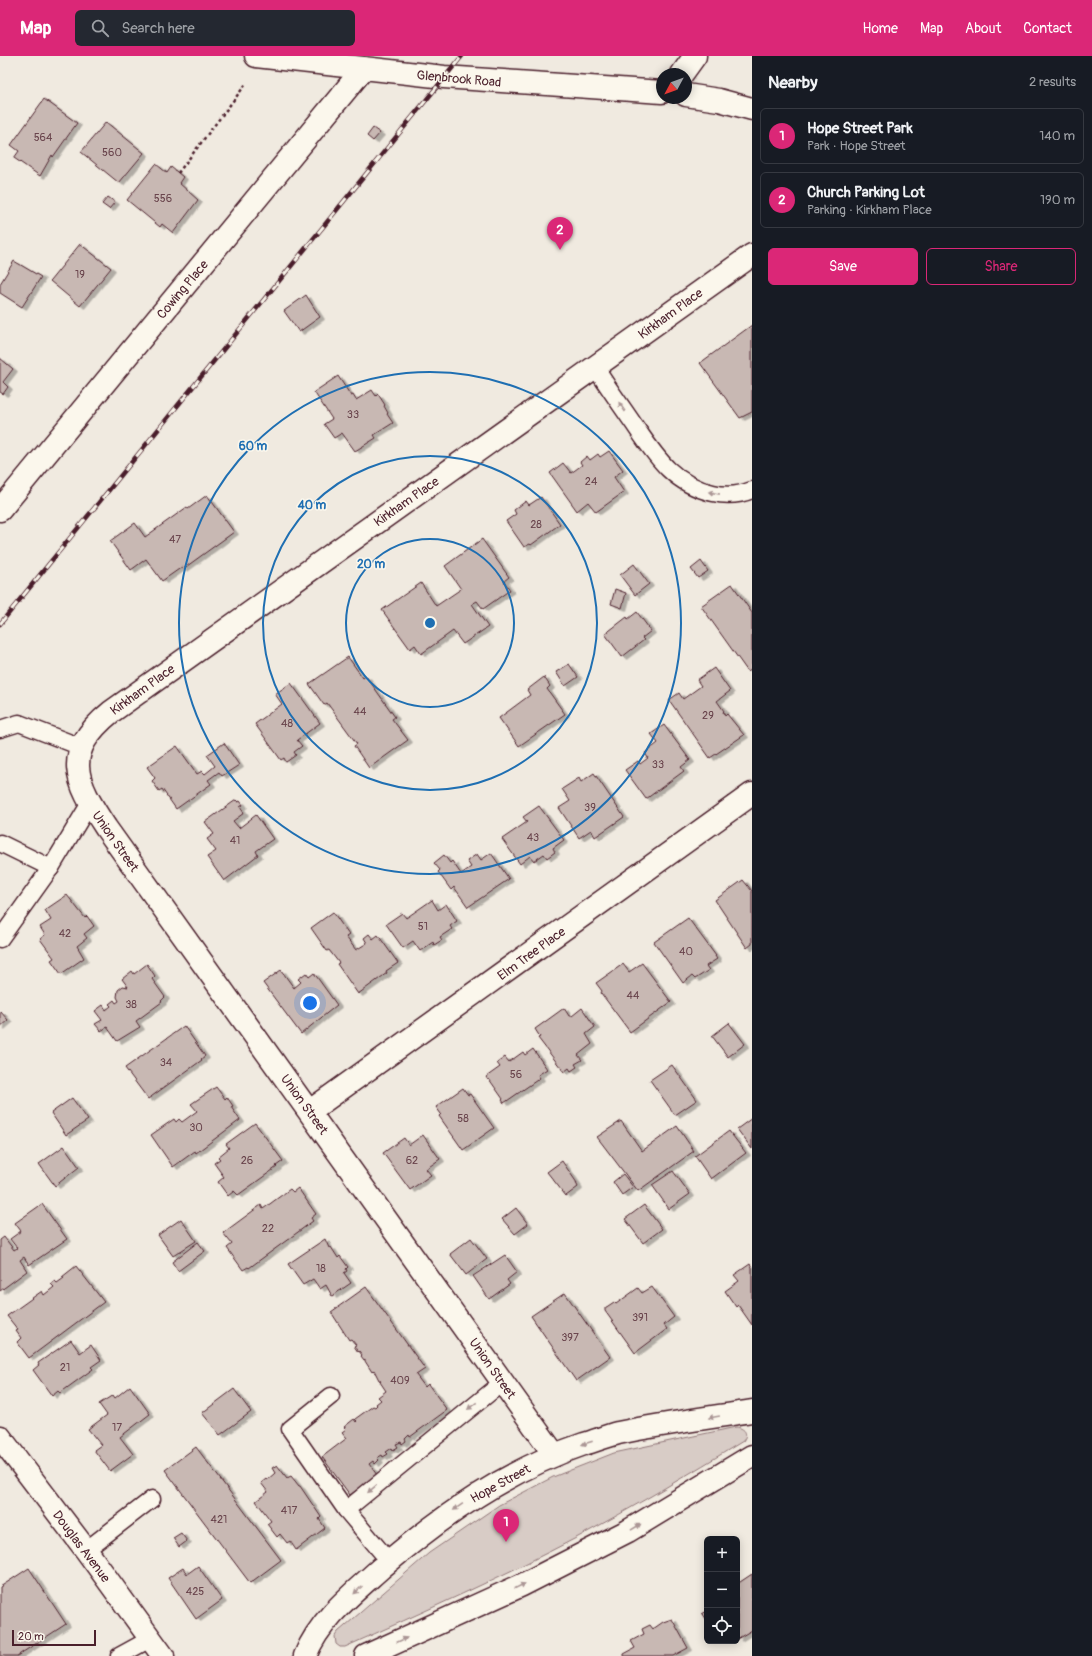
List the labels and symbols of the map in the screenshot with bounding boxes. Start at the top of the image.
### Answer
street label: Glenbrook Road [416,67,502,91]
north arrow [656,68,692,104]
house number: 564 [34,131,53,144]
house number: 560 [102,146,122,159]
house number: 556 [154,192,172,205]
pin: 2 [547,217,573,250]
street label: Cowing Place [154,257,212,322]
house number: 19 [75,268,85,281]
street label: Kirkham Place [635,285,707,343]
one-way arrow [618,402,626,413]
house number: 33 [347,408,359,421]
text: 60 m [239,439,268,454]
street label: Kirkham Place [371,473,443,530]
house number: 24 [585,475,598,488]
one-way arrow [708,490,720,496]
text: 40 m [297,498,327,513]
house number: 28 [530,518,542,531]
house number: 47 [169,533,181,546]
text: 20 m [357,557,385,572]
centre of rings [423,616,437,630]
street label: Kirkham Place [107,661,179,719]
house number: 44 [354,705,367,718]
house number: 29 [702,709,714,722]
house number: 48 [281,717,293,730]
house number: 33 [652,758,664,771]
house number: 39 [584,801,596,814]
street label: Union Street [88,808,142,876]
house number: 43 [527,831,539,844]
house number: 41 [230,834,240,847]
house number: 51 [418,920,428,933]
street label: Elm Tree Place [494,923,569,984]
house number: 42 [59,927,71,940]
house number: 40 [679,945,693,958]
house number: 44 [627,989,640,1002]
your location [300,993,320,1013]
house number: 38 [125,998,137,1011]
house number: 34 [160,1056,173,1069]
house number: 56 [510,1068,522,1081]
street label: Union Street [277,1071,332,1138]
house number: 58 [457,1112,469,1125]
house number: 30 [189,1121,203,1134]
house number: 26 [241,1154,253,1167]
house number: 62 [406,1154,418,1167]
house number: 22 [262,1222,274,1235]
house number: 18 [316,1262,326,1275]
house number: 391 [632,1311,648,1324]
house number: 397 [561,1331,579,1344]
street label: Union Street [465,1335,519,1403]
house number: 21 [60,1361,70,1374]
house number: 409 [390,1374,410,1387]
one-way arrow [467,1402,478,1410]
one-way arrow [707,1414,720,1420]
house number: 17 [112,1421,122,1434]
one-way arrow [580,1441,592,1447]
street label: Hope Street [468,1461,534,1507]
one-way arrow [367,1484,377,1493]
one-way arrow [453,1503,464,1512]
house number: 417 [281,1504,297,1517]
street label: Douglas Avenue [49,1507,114,1586]
pin: 1 [493,1509,519,1542]
house number: 421 [211,1513,227,1526]
one-way arrow [631,1523,641,1531]
one-way arrow [514,1583,525,1589]
house number: 425 [186,1585,204,1598]
one-way arrow [353,1585,363,1594]
scale bar [12,1628,96,1647]
one-way arrow [396,1637,407,1643]

